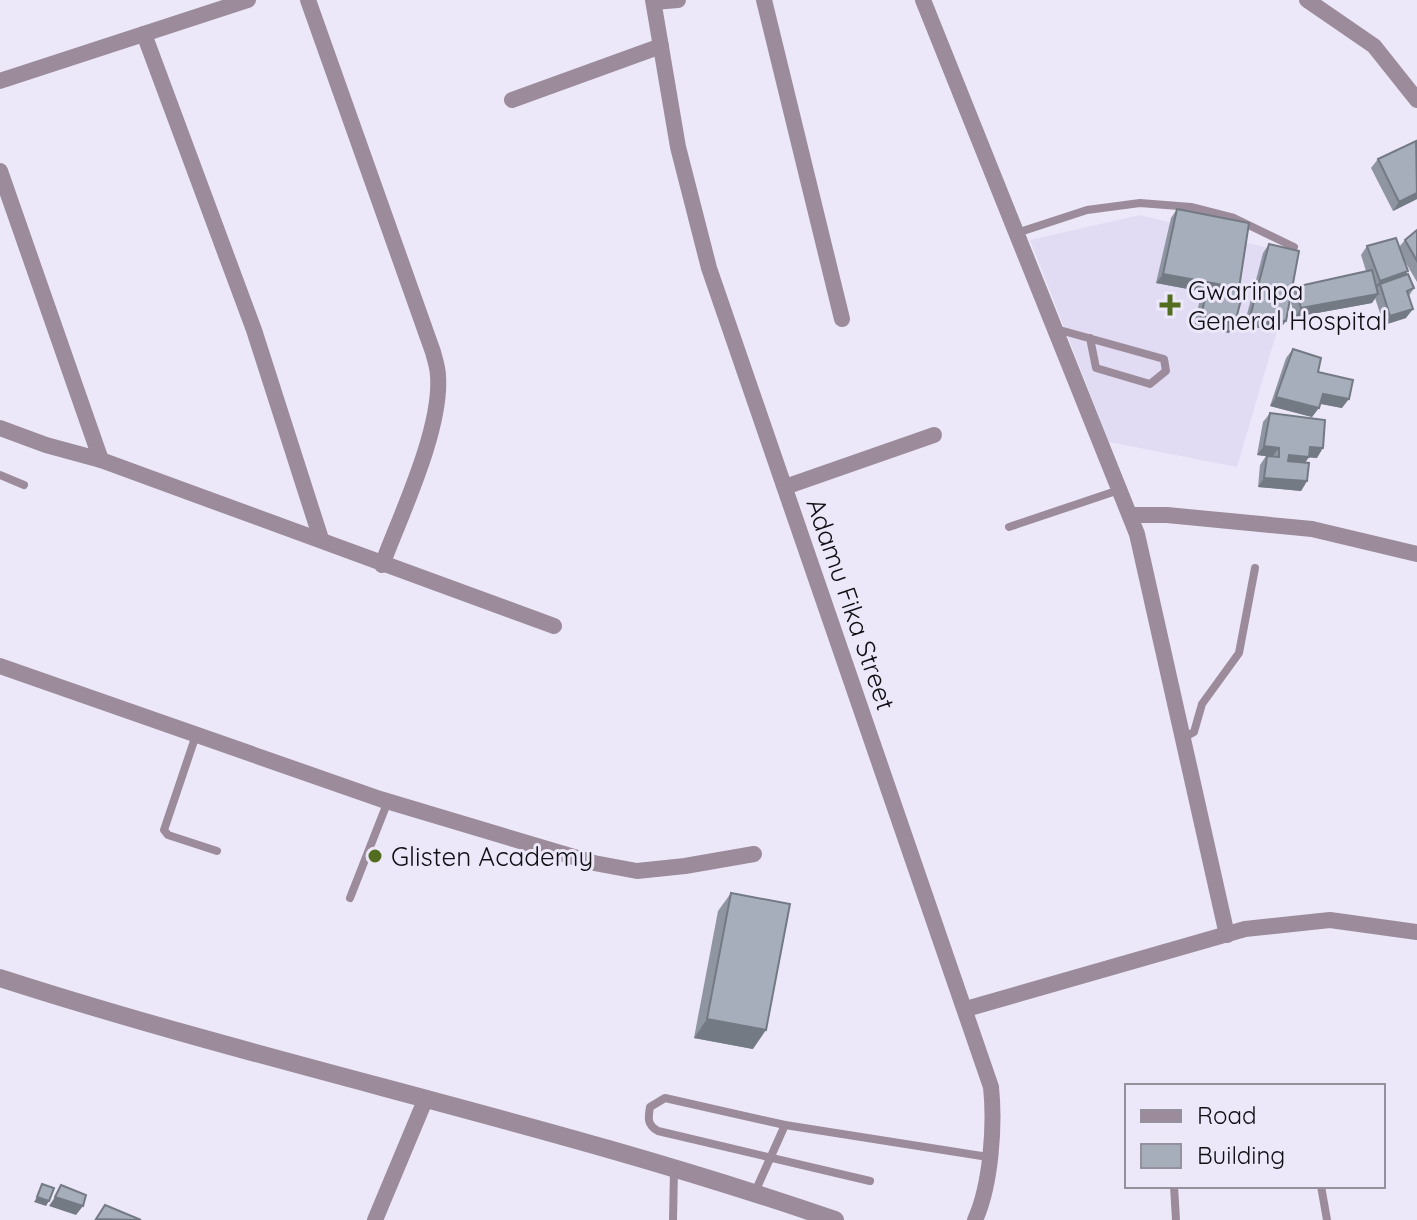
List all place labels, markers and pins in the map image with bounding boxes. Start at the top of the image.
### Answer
place label: Gwarinpa General Hospital [1188,274,1388,337]
marker: Gwarinpa General Hospital [1159,294,1181,316]
place label: Glisten Academy [391,840,593,873]
marker: Glisten Academy [366,847,384,865]

